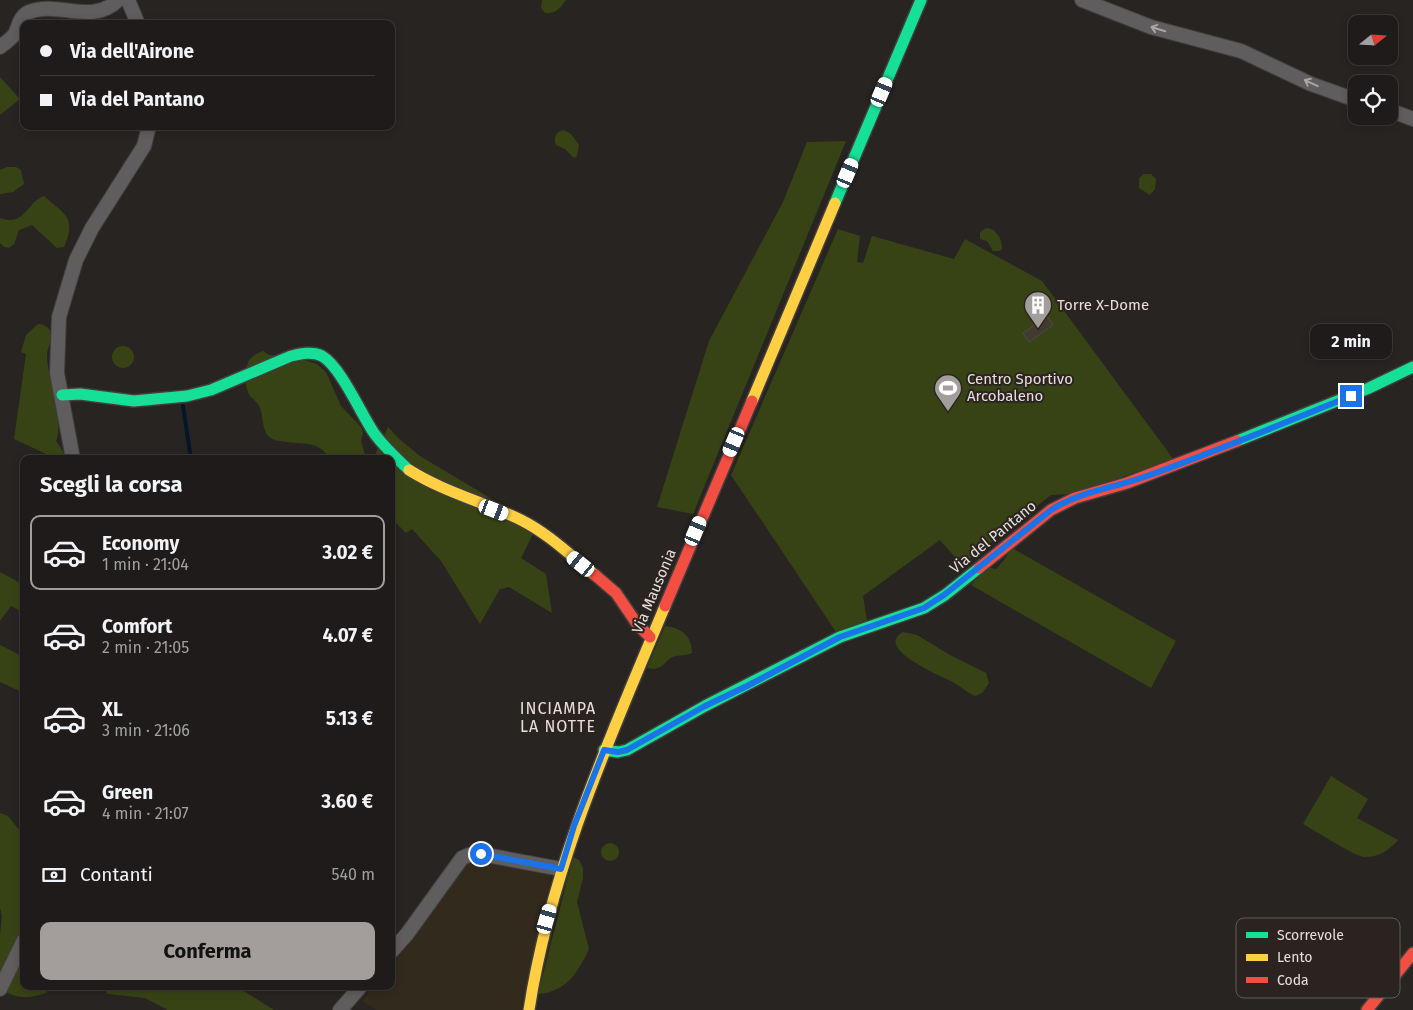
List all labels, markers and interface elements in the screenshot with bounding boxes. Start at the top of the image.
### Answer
north arrow [1348,15,1398,65]
map controls [1348,15,1398,125]
one-way arrow [1150,24,1166,34]
text: Via dell'Airone [70,40,194,63]
car [869,75,894,109]
button: locate [1348,75,1398,125]
one-way arrow [1303,78,1318,88]
text: Via del Pantano [70,88,205,111]
car [835,156,860,190]
building icon: Torre X-Dome [1023,290,1053,329]
place label: Torre X-Dome [1057,296,1149,314]
callout: 2 min [1310,324,1392,358]
text: 2 min [1331,332,1371,351]
place label: Centro Sportivo Arcobaleno [967,370,1073,405]
sports icon: Centro Sportivo Arcobaleno [933,373,963,412]
route end [1340,385,1362,407]
car [721,425,746,459]
text: Scegli la corsa [40,471,183,498]
street label: Via del Pantano [946,497,1040,577]
car [477,498,510,522]
car [683,514,708,548]
icon: car [42,530,87,575]
text: Economy [102,532,179,555]
text: 3.02 € [322,541,373,564]
street label: Via Mausonia [628,546,680,636]
car [564,549,597,579]
text: 1 min · 21:04 [102,555,189,574]
icon: car [42,613,87,658]
text: Comfort [102,615,172,638]
text: 4.07 € [323,624,373,647]
text: 2 min · 21:05 [102,638,189,657]
icon: car [42,696,87,741]
text: XL [102,698,123,721]
district label: INCIAMPA LA NOTTE [520,699,596,736]
text: 5.13 € [326,707,373,730]
text: 3 min · 21:06 [102,721,190,740]
icon: car [42,779,87,824]
text: Green [102,781,153,804]
text: 3.60 € [321,790,373,813]
text: 4 min · 21:07 [102,804,189,823]
route start [470,843,492,865]
icon: cash [40,861,68,889]
text: Contanti [80,863,153,886]
text: 540 m [332,865,375,884]
car [535,903,558,935]
legend [1236,918,1400,998]
button: Conferma [40,922,375,980]
text: Scorrevole [1277,927,1344,944]
text: Lento [1277,949,1312,966]
text: Coda [1277,972,1309,989]

